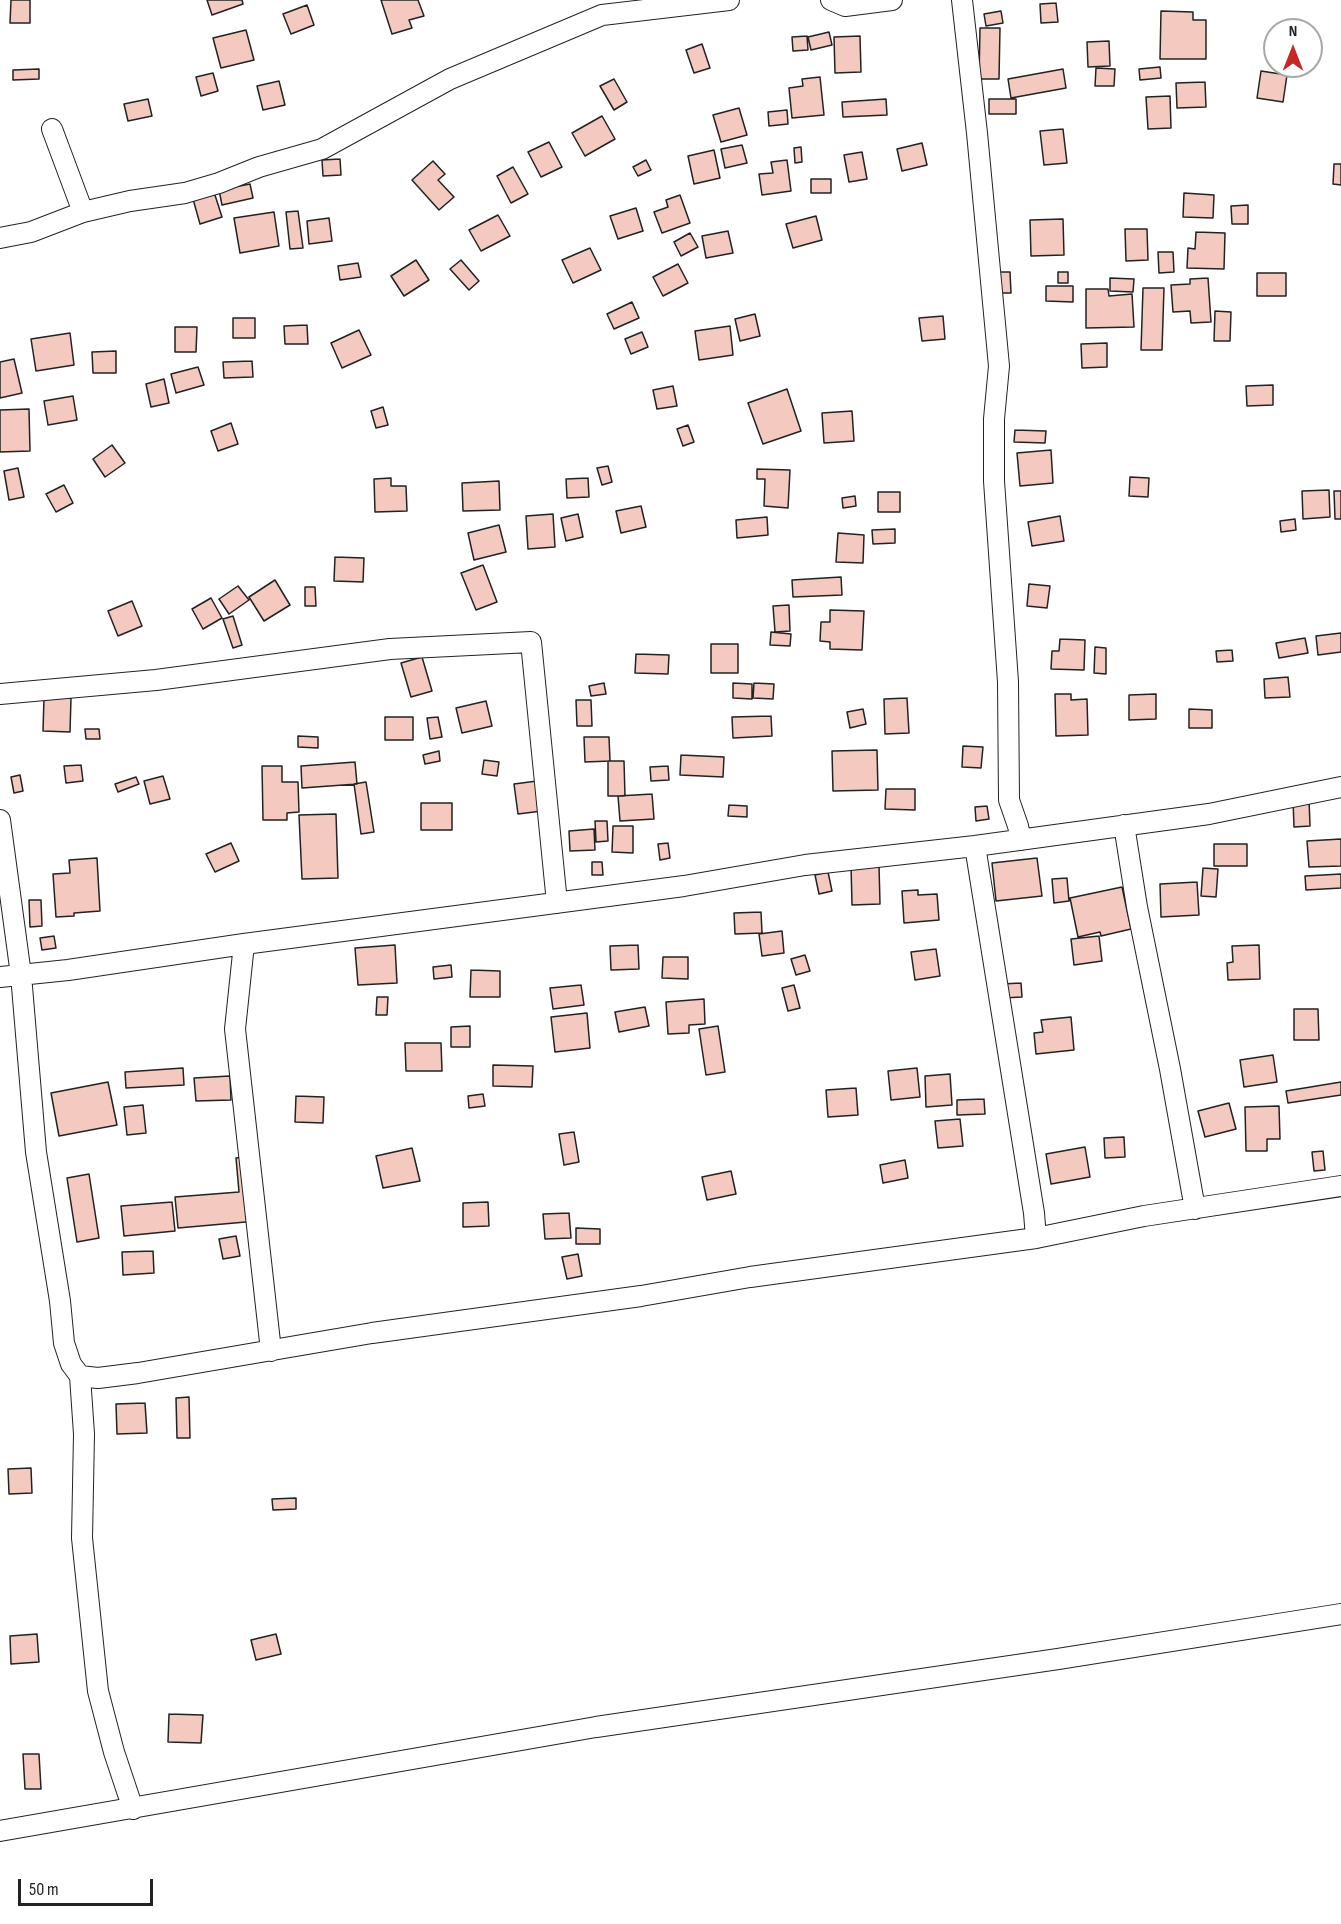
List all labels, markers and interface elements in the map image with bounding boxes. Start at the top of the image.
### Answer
north arrow [1263,18,1323,78]
text: N [1289,22,1297,41]
scale bar [21,1867,156,1905]
text: 50 m [29,1879,59,1900]

